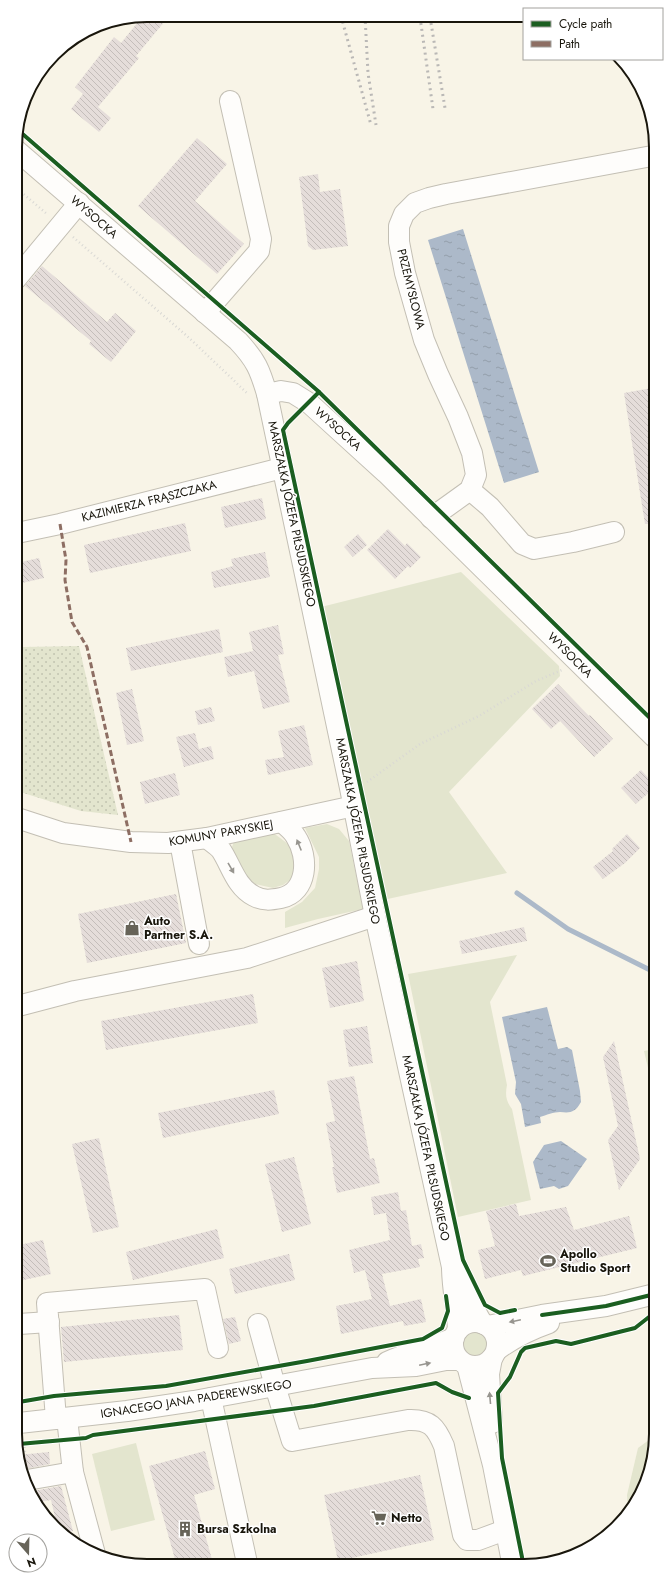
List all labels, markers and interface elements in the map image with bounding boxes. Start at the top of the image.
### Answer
legend [523,8,663,60]
text: Cycle path [559,15,612,33]
text: Path [559,35,580,53]
street label: WYSOCKA [66,191,122,243]
street label: PRZEMYSŁOWA [392,247,430,331]
street label: WYSOCKA [310,403,366,455]
street label: MARSZAŁKA JÓZEFA PIŁSUDSKIEGO [263,419,321,609]
street label: KAZIMIERZA FRĄSZCZAKA [80,475,218,526]
street label: WYSOCKA [543,628,597,682]
street label: MARSZAŁKA JÓZEFA PIŁSUDSKIEGO [331,736,385,926]
street label: KOMUNY PARYSKIEJ [168,815,274,851]
one-way arrow [296,839,302,851]
one-way arrow [227,862,234,874]
place label: Auto Partner S.A. [143,912,213,944]
shop icon: Auto Partner S.A. [123,919,141,937]
street label: MARSZAŁKA JÓZEFA PIŁSUDSKIEGO [397,1053,455,1243]
place label: Apollo Studio Sport [559,1245,631,1277]
sports icon: Apollo Studio Sport [539,1252,557,1270]
one-way arrow [509,1318,521,1324]
one-way arrow [419,1360,431,1366]
street label: IGNACEGO JANA PADEREWSKIEGO [99,1375,293,1423]
one-way arrow [487,1392,493,1404]
supermarket icon: Netto [370,1509,388,1527]
place label: Netto [391,1509,422,1527]
building icon: Bursa Szkolna [176,1520,194,1538]
place label: Bursa Szkolna [197,1520,277,1538]
north arrow [8,1533,48,1573]
text: N [25,1553,38,1571]

